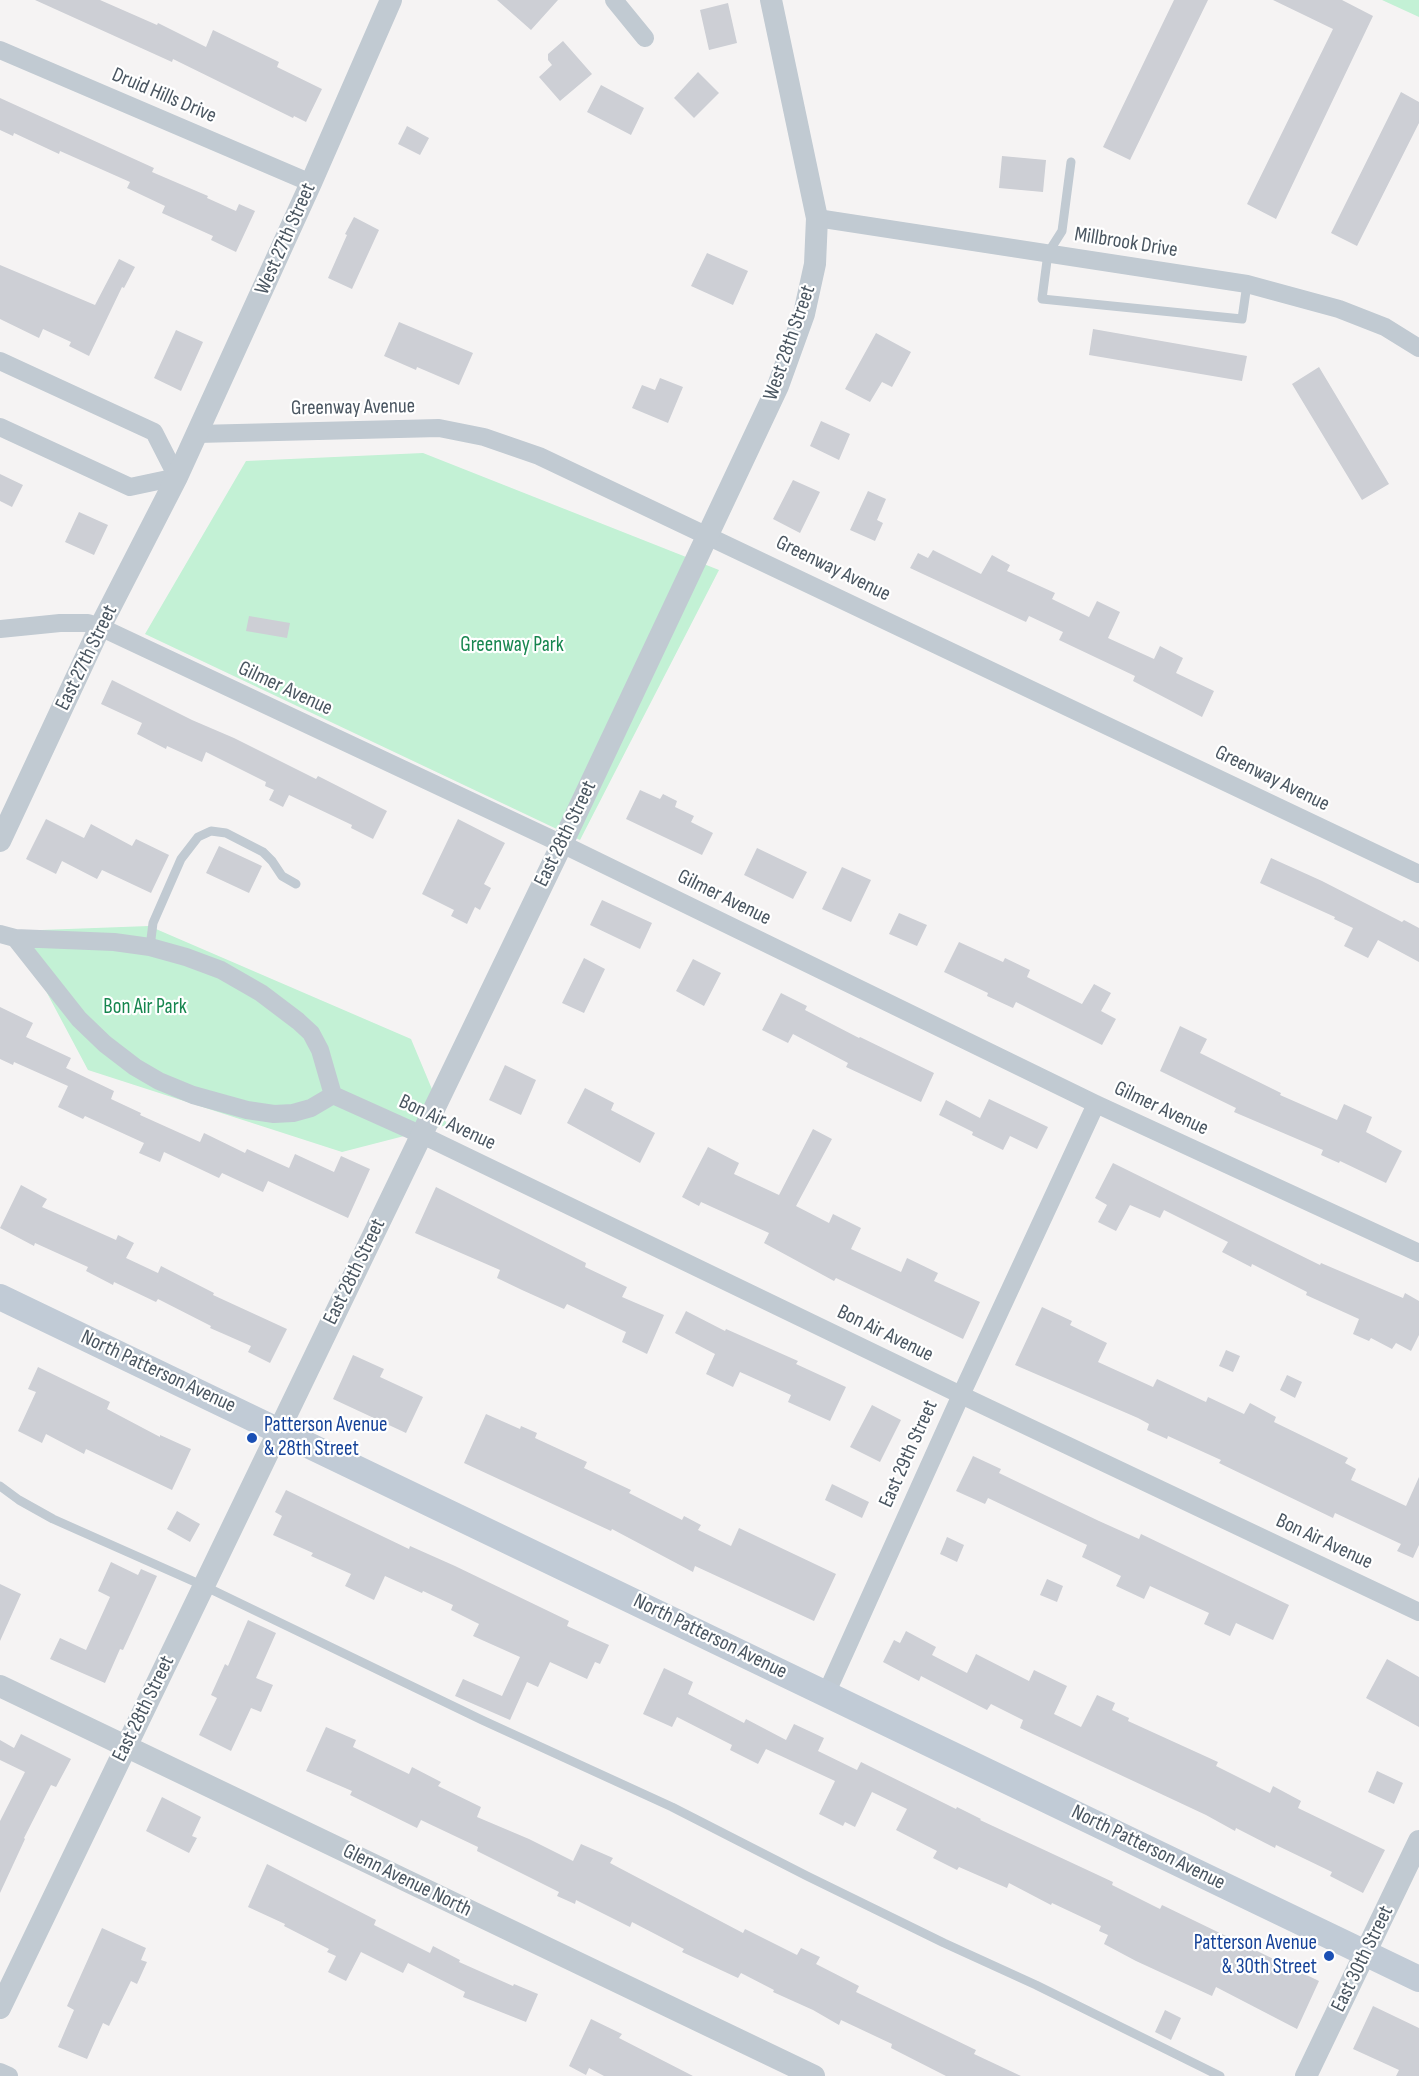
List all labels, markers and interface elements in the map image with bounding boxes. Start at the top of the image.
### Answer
street label: Druid Hills Drive [108,63,220,129]
street label: West 27th Street [250,179,322,299]
street label: Millbrook Drive [1073,222,1179,264]
street label: West 28th Street [759,282,821,404]
street label: Greenway Avenue [291,394,415,422]
street label: Greenway Avenue [772,530,894,608]
street label: East 27th Street [51,601,123,715]
park label: Greenway Park [460,633,564,659]
street label: Gilmer Avenue [234,656,336,722]
street label: Greenway Avenue [1211,740,1333,818]
street label: East 28th Street [530,777,602,891]
street label: Gilmer Avenue [673,865,775,931]
park label: Bon Air Park [103,995,187,1021]
street label: Gilmer Avenue [1110,1076,1212,1142]
street label: Bon Air Avenue [395,1090,499,1156]
street label: East 28th Street [319,1215,391,1329]
street label: Bon Air Avenue [833,1300,937,1368]
street label: North Patterson Avenue [77,1325,239,1419]
street label: East 29th Street [874,1396,944,1512]
place label: Patterson Avenue & 28th Street [264,1413,387,1463]
marker: Patterson Avenue & 28th Street [245,1431,259,1445]
street label: Bon Air Avenue [1272,1509,1376,1575]
street label: North Patterson Avenue [629,1589,791,1685]
street label: East 28th Street [108,1652,180,1766]
street label: North Patterson Avenue [1067,1800,1229,1896]
street label: Glenn Avenue North [339,1839,475,1923]
street label: East 30th Street [1326,1902,1400,2016]
place label: Patterson Avenue & 30th Street [1194,1931,1317,1981]
marker: Patterson Avenue & 30th Street [1322,1949,1336,1963]

